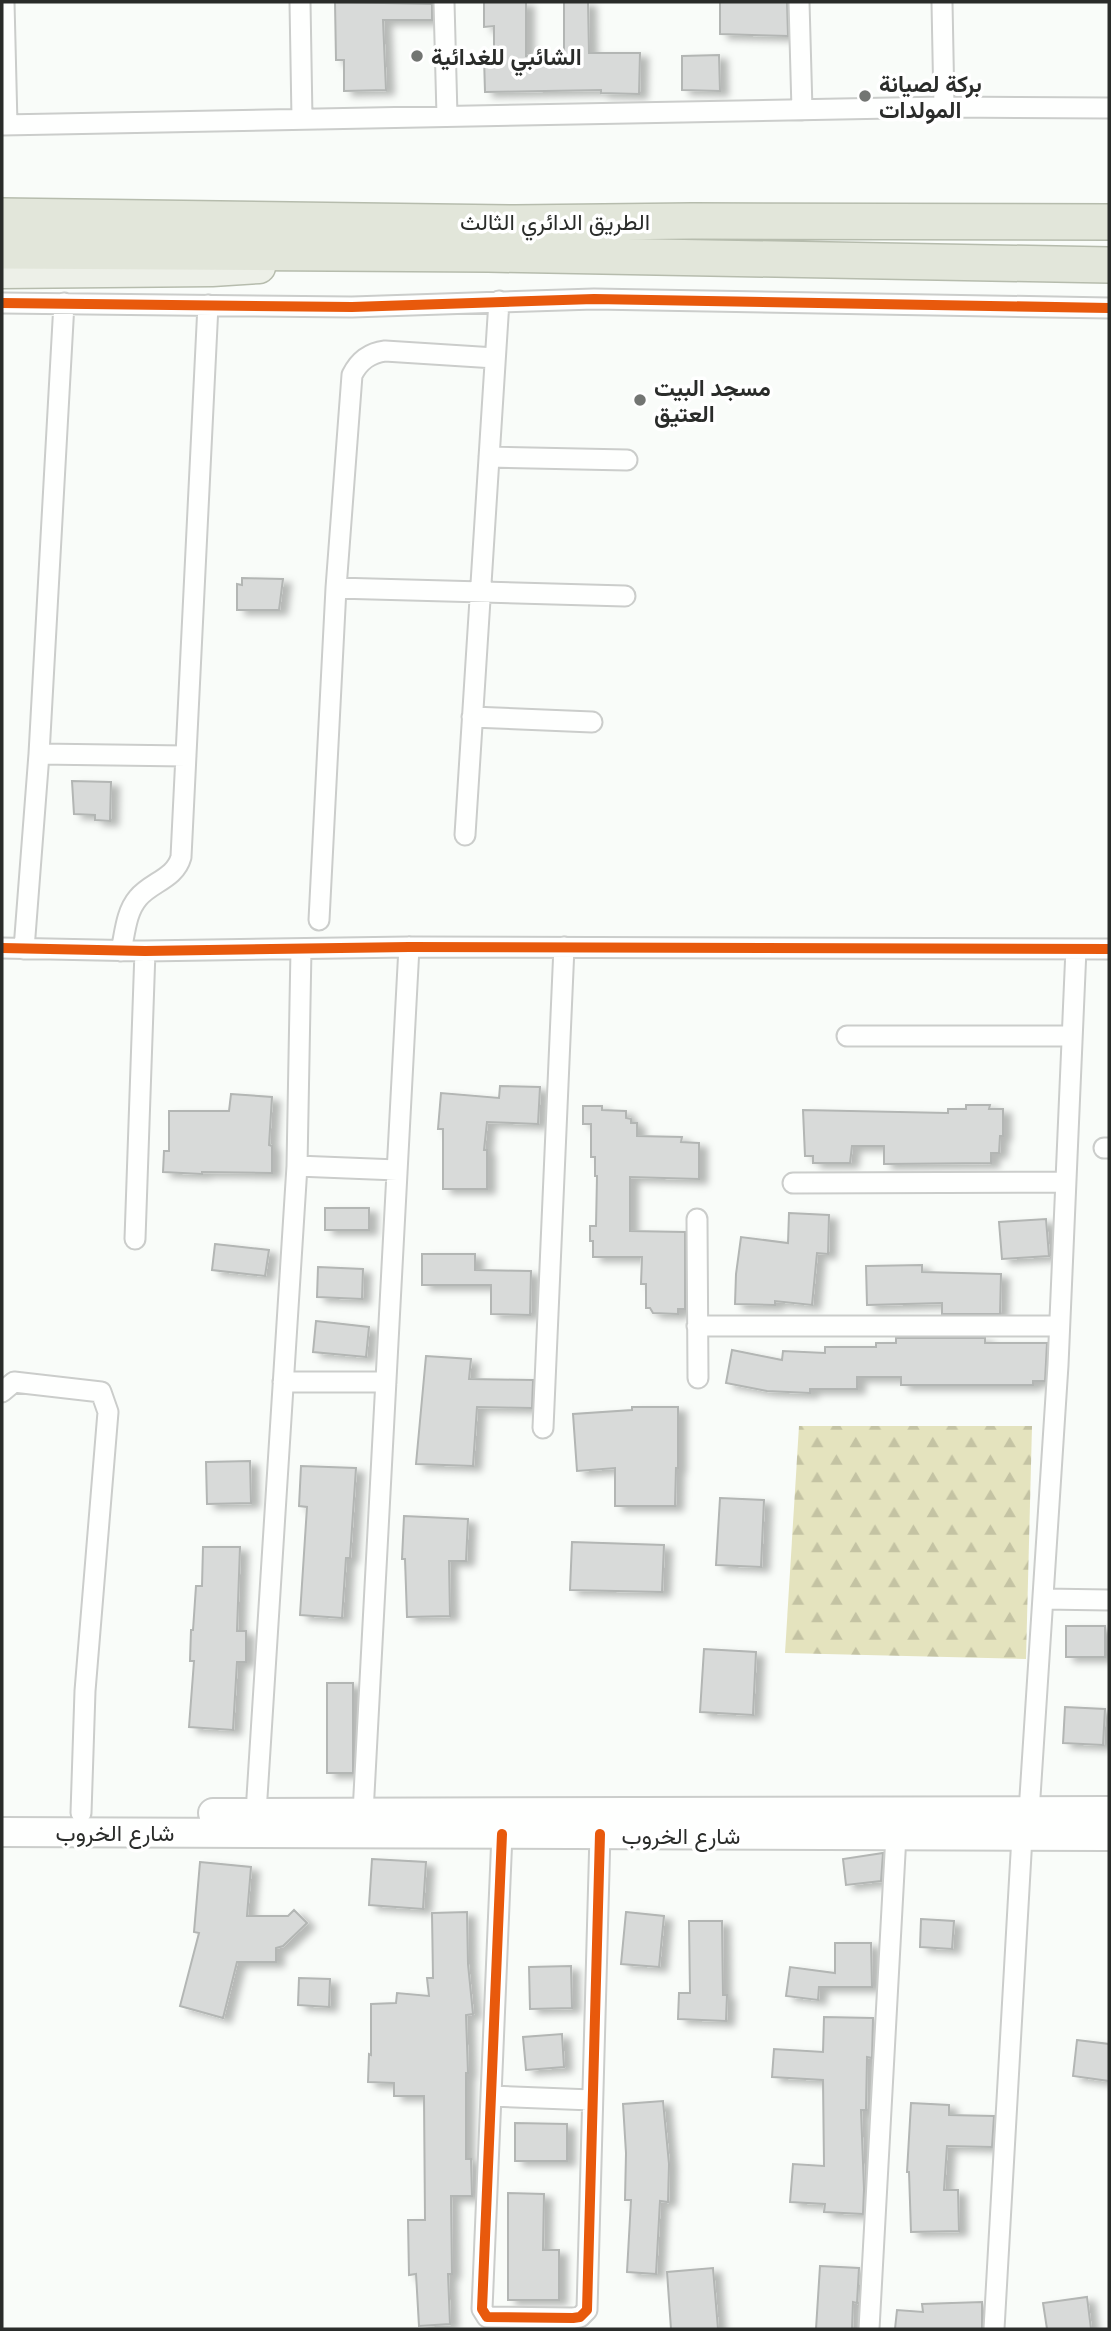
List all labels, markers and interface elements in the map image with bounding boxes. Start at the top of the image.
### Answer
place label: الشائبي للغدائية [431,42,582,77]
marker: الشائبي للغدائية [409,48,425,64]
place label: بركة لصيانة المولدات [879,69,982,125]
marker: بركة لصيانة المولدات [857,88,873,104]
street label: الطريق الدائري الثالث [460,207,650,241]
place label: مسجد البيت العتيق [654,373,771,428]
marker: مسجد البيت العتيق [632,392,648,408]
street label: شارع الخروب [56,1818,174,1849]
street label: شارع الخروب [622,1821,740,1852]

